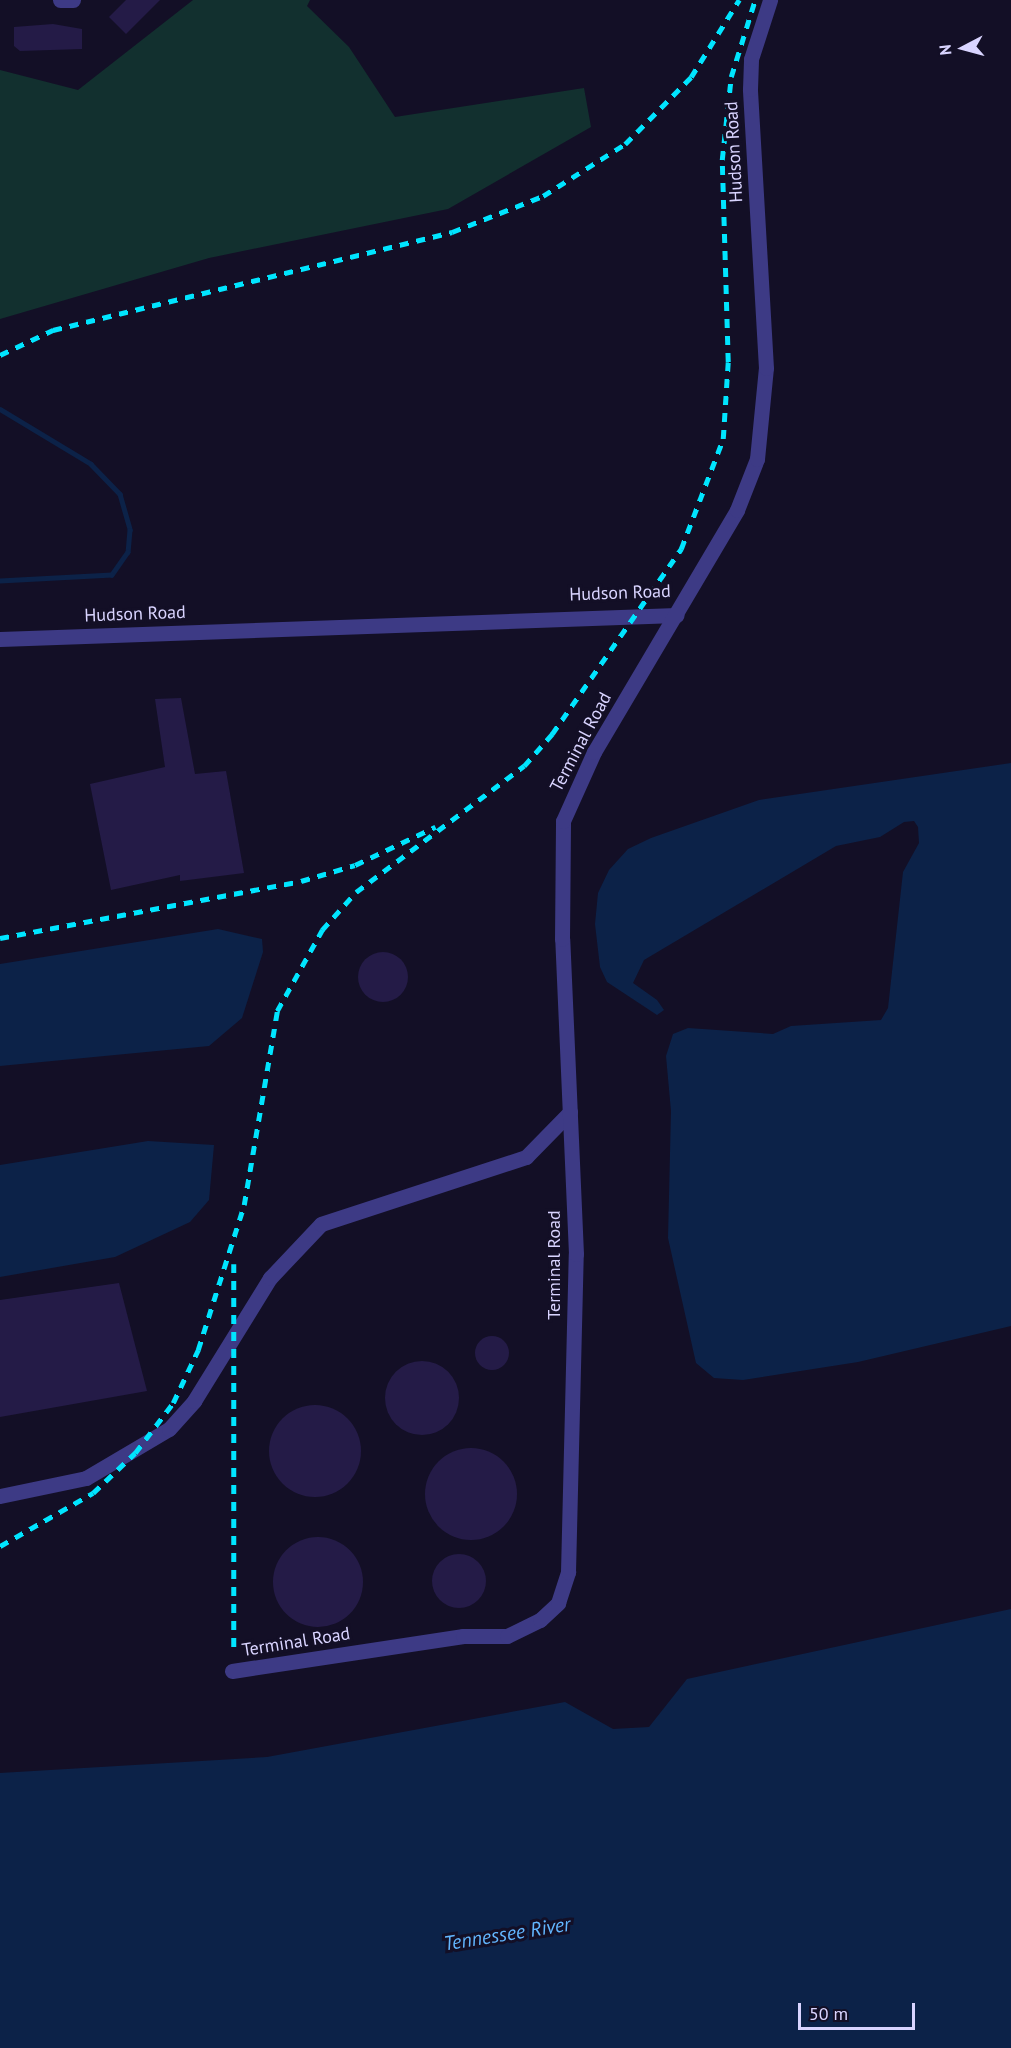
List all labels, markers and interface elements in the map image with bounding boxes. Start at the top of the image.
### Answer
north arrow [933,18,993,78]
text: N [935,44,956,56]
street label: Hudson Road [721,101,747,203]
street label: Hudson Road [569,580,671,606]
street label: Hudson Road [84,601,186,627]
street label: Terminal Road [546,689,616,795]
street label: Terminal Road [543,1210,565,1320]
street label: Terminal Road [240,1623,352,1661]
water label: Tennessee River [442,1912,572,1956]
scale bar [801,1991,918,2029]
text: 50 m [809,2002,848,2025]

